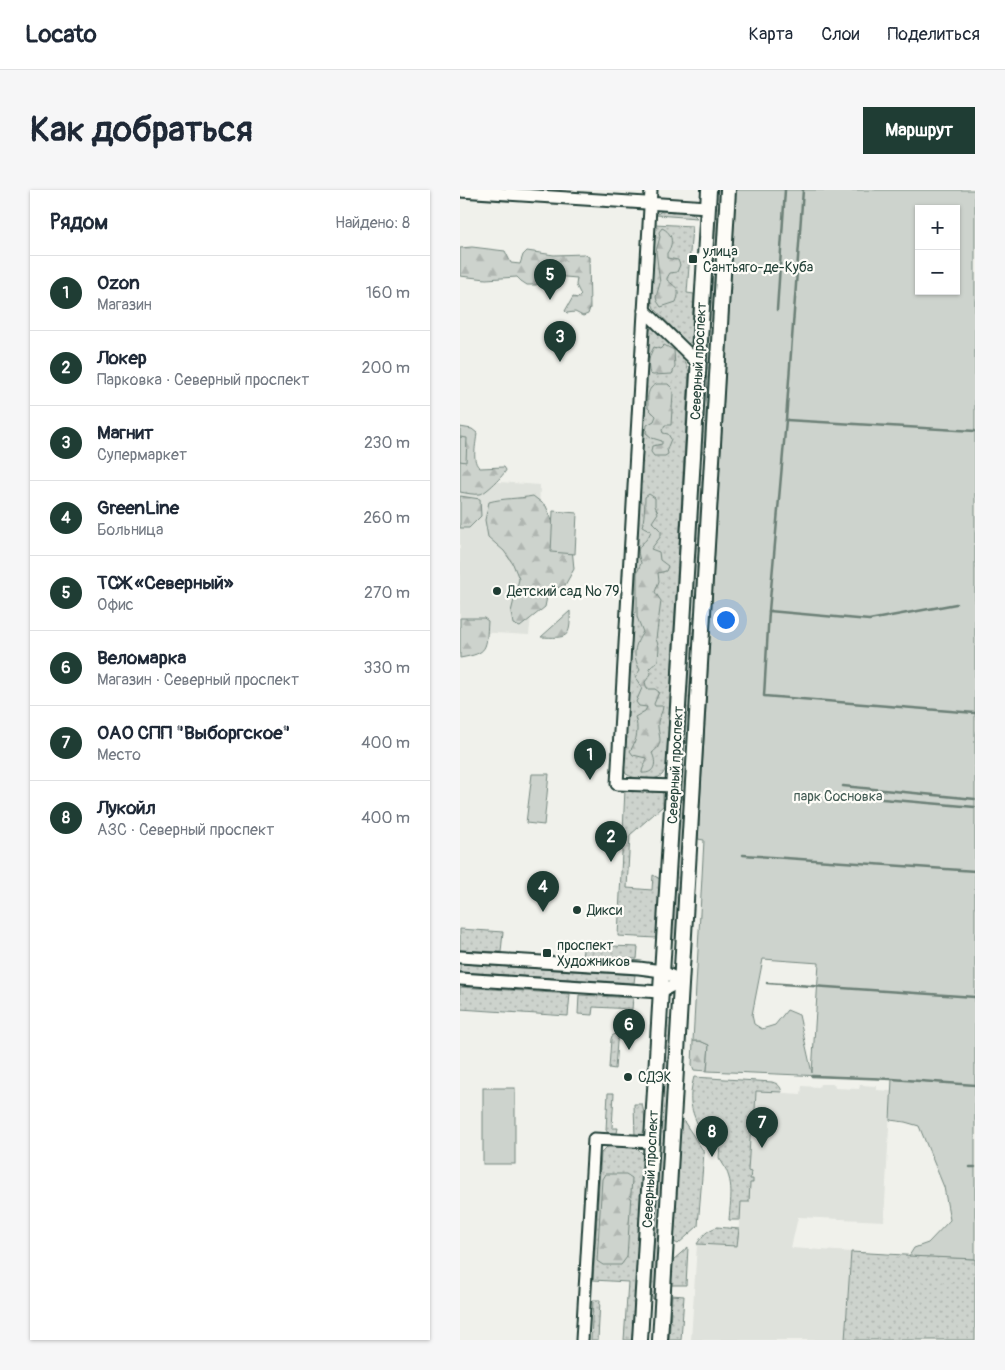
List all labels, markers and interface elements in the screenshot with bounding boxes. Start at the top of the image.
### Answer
text: Locato [25,20,97,49]
text: Карта [749,23,793,46]
text: Слои [821,23,859,46]
text: Поделиться [887,23,980,46]
button: Маршрут [863,107,975,154]
text: Как добраться [30,108,253,152]
map controls [915,205,960,295]
button: + [915,205,960,250]
text: Рядом [50,209,108,236]
text: Найдено: 8 [335,213,410,233]
place label: улица Сантьяго-де-Куба [702,243,813,276]
button: − [915,250,960,295]
marker: улица Сантьяго-де-Куба [687,253,699,265]
pin: 5 [534,259,566,300]
text: Ozon [97,271,140,295]
text: 1 [63,283,69,303]
text: 160 m [366,283,410,303]
text: Магазин [97,295,152,315]
street label: Северный проспект [687,301,710,421]
pin: 3 [544,321,576,362]
text: Локер [97,346,147,370]
text: 2 [62,358,70,378]
text: 200 m [362,358,410,378]
text: Парковка · Северный проспект [97,370,309,390]
text: Магнит [97,421,153,445]
text: 3 [62,433,70,453]
text: 230 m [364,433,410,453]
text: Супермаркет [97,445,187,465]
text: GreenLine [97,496,179,520]
text: 4 [61,508,71,528]
text: 260 m [363,508,410,528]
text: Больница [97,520,164,540]
text: ТСЖ «Северный» [97,571,233,595]
text: 5 [62,583,70,603]
text: 270 m [364,583,410,603]
place label: Детский сад № 79 [506,583,619,600]
marker: Детский сад № 79 [491,585,503,597]
text: Офис [97,595,134,615]
your location [713,607,739,633]
text: Веломарка [97,646,186,670]
text: 6 [61,658,71,678]
text: 330 m [364,658,410,678]
text: Магазин · Северный проспект [97,670,299,690]
street label: Северный проспект [664,705,687,825]
text: ОАО СПП "Выборгское" [97,721,290,745]
text: 7 [62,733,70,753]
text: 400 m [361,733,410,753]
pin: 1 [574,739,606,780]
text: Место [97,745,141,765]
park label: парк Сосновка [794,788,882,805]
text: Лукойл [97,796,156,820]
text: 8 [62,808,70,828]
text: 400 m [361,808,410,828]
text: АЗС · Северный проспект [97,820,274,840]
pin: 2 [595,821,627,862]
pin: 4 [527,871,559,912]
place label: Дикси [586,902,622,919]
marker: Дикси [571,904,583,916]
place label: проспект Художников [557,937,630,970]
marker: проспект Художников [541,947,553,959]
pin: 6 [613,1009,645,1050]
place label: СДЭК [638,1069,672,1086]
marker: СДЭК [622,1071,634,1083]
pin: 7 [746,1107,778,1148]
street label: Северный проспект [639,1109,662,1229]
pin: 8 [696,1116,728,1157]

